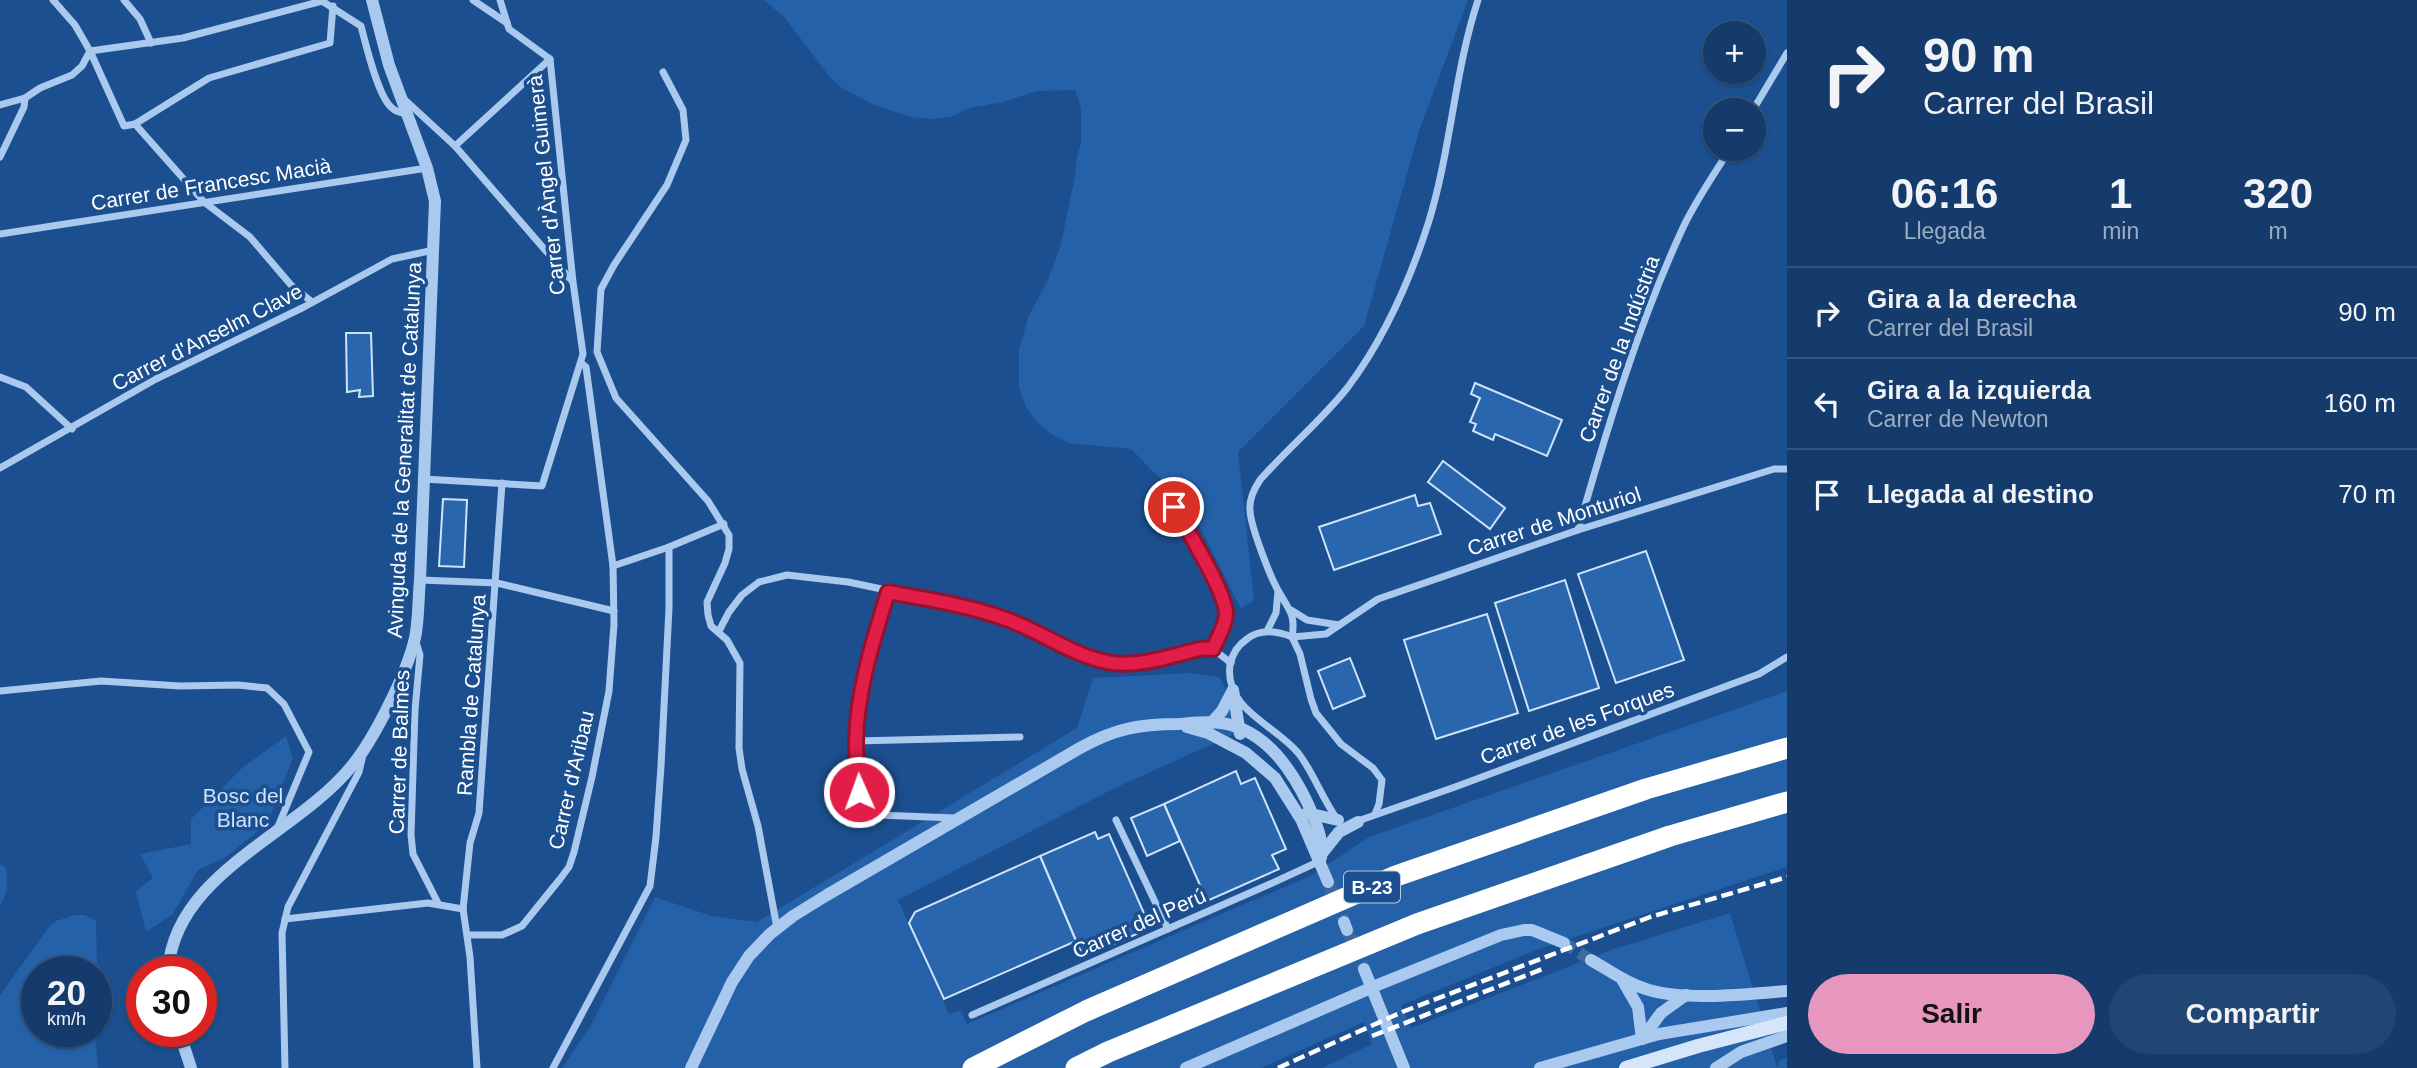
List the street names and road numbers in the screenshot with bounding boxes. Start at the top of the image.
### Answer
street label: Carrer d'Àngel Guimerà [523,74,569,296]
street label: Carrer de Francesc Macià [89,154,333,214]
street label: Carrer de la Indústria [1574,252,1664,446]
street label: Avinguda de la Generalitat de Catalunya [383,261,425,639]
street label: Carrer d'Anselm Clave [108,279,306,395]
street label: Carrer de Monturiol [1464,482,1644,560]
street label: Rambla de Catalunya [452,593,490,797]
street label: Carrer de Balmes [385,669,413,835]
street label: Carrer de les Forques [1477,677,1677,769]
street label: Carrer d'Aribau [544,708,598,852]
road number: B-23 [1344,872,1400,902]
street label: Carrer del Perú [1069,883,1209,963]

